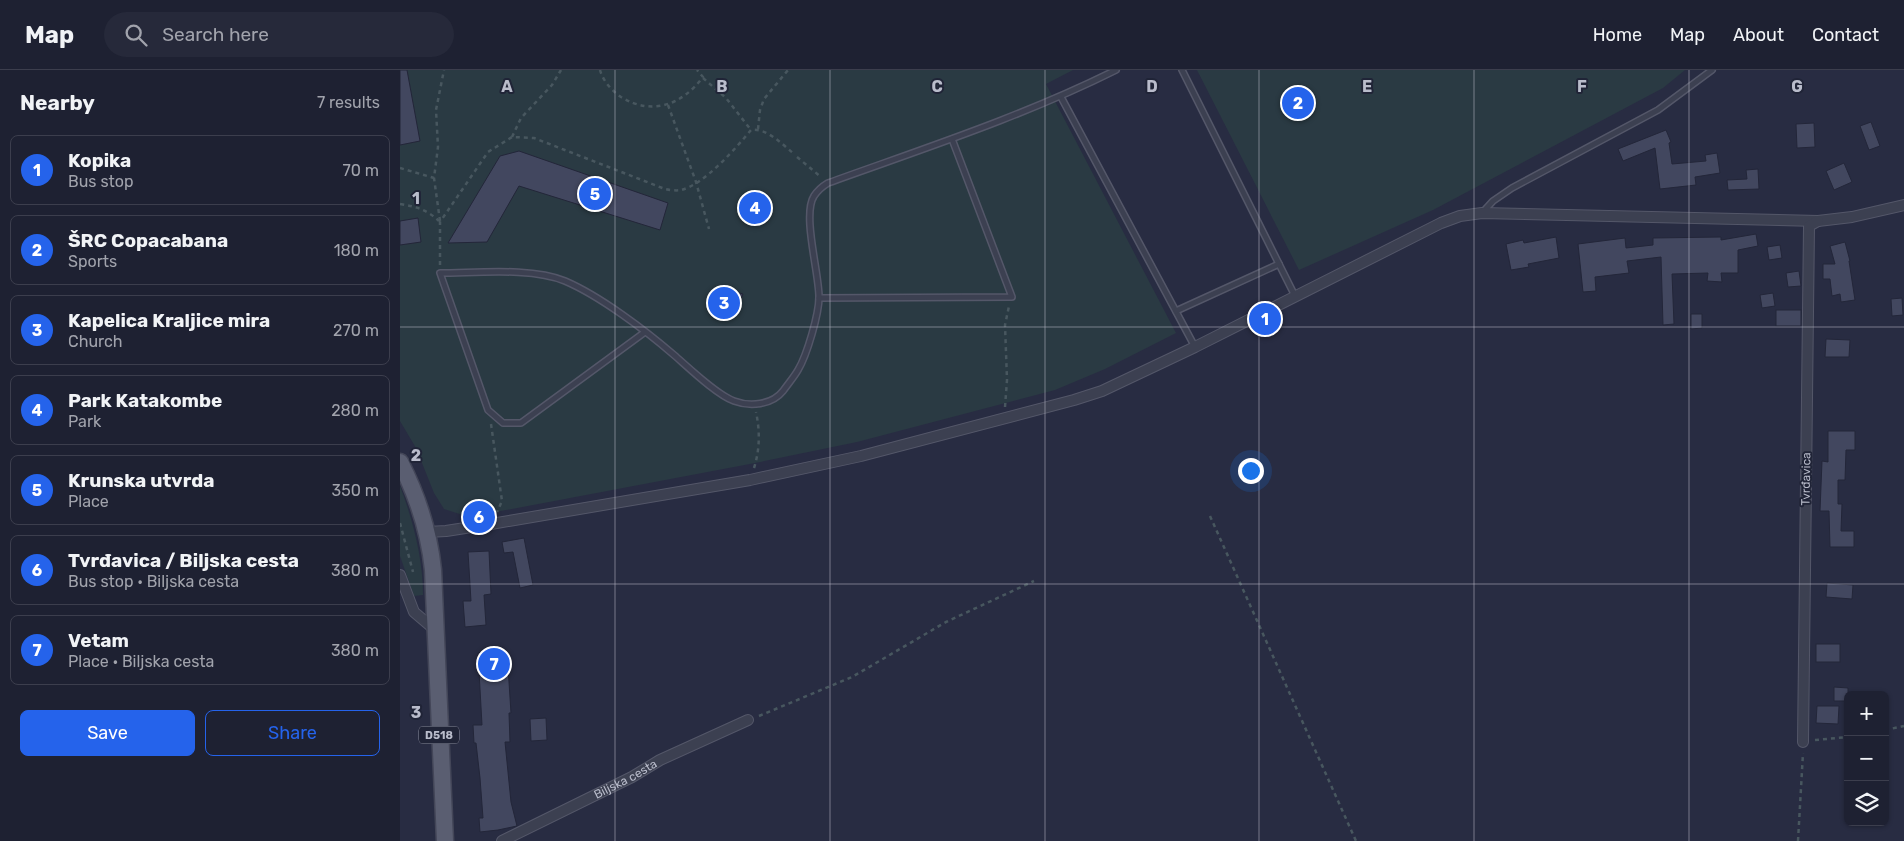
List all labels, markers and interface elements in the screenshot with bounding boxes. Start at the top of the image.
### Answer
search box [104,12,454,57]
text: Map [25,21,74,49]
icon: search [122,21,150,49]
text: Search here [162,23,269,46]
text: Home [1593,24,1642,46]
text: Map [1670,24,1705,46]
text: About [1733,24,1784,46]
text: Contact [1812,24,1879,46]
text: A [501,77,513,96]
text: B [716,77,728,96]
text: C [931,77,943,96]
text: D [1146,77,1158,96]
text: E [1362,77,1372,96]
text: F [1577,77,1587,96]
text: G [1791,77,1803,96]
pin: 2 [1282,84,1314,122]
text: Nearby [20,90,95,115]
text: 7 results [317,93,380,112]
text: Kopika [68,149,131,172]
text: 1 [33,161,41,180]
text: 70 m [342,161,379,180]
text: Bus stop [68,172,134,191]
pin: 5 [579,175,611,213]
text: 1 [412,189,420,208]
pin: 4 [739,189,771,227]
text: ŠRC Copacabana [68,229,228,252]
text: 2 [32,241,42,260]
text: 180 m [334,241,379,260]
text: Sports [68,252,117,271]
pin: 3 [708,284,740,322]
pin: 1 [1249,300,1281,338]
text: Kapelica Kraljice mira [68,309,270,332]
text: 3 [32,321,42,340]
text: 270 m [333,321,379,340]
text: Church [68,332,123,351]
text: Park Katakombe [68,389,222,412]
text: 4 [32,401,42,420]
text: 280 m [331,401,379,420]
text: Park [68,412,101,431]
text: 2 [411,446,421,465]
street label: Tvrđavica [1799,452,1813,506]
your location [1238,458,1264,484]
text: Krunska utvrda [68,469,214,492]
text: 5 [32,481,42,500]
text: 350 m [332,481,379,500]
text: Place [68,492,109,511]
pin: 6 [463,498,495,536]
text: Tvrđavica / Biljska cesta [68,549,299,572]
text: 6 [32,561,42,580]
text: 380 m [331,561,379,580]
text: Bus stop · Biljska cesta [68,572,239,591]
text: Vetam [68,629,129,652]
text: 7 [32,641,42,660]
text: 380 m [331,641,379,660]
pin: 7 [478,645,510,683]
text: Place · Biljska cesta [68,652,214,671]
map controls [1844,691,1889,826]
button: + [1844,691,1889,736]
text: 3 [411,703,421,722]
button: Save [20,710,195,756]
button: Share [205,710,380,756]
road number: D518 [419,726,459,744]
button: − [1844,736,1889,781]
street label: Biljska cesta [592,757,659,802]
button: layers [1844,781,1889,826]

